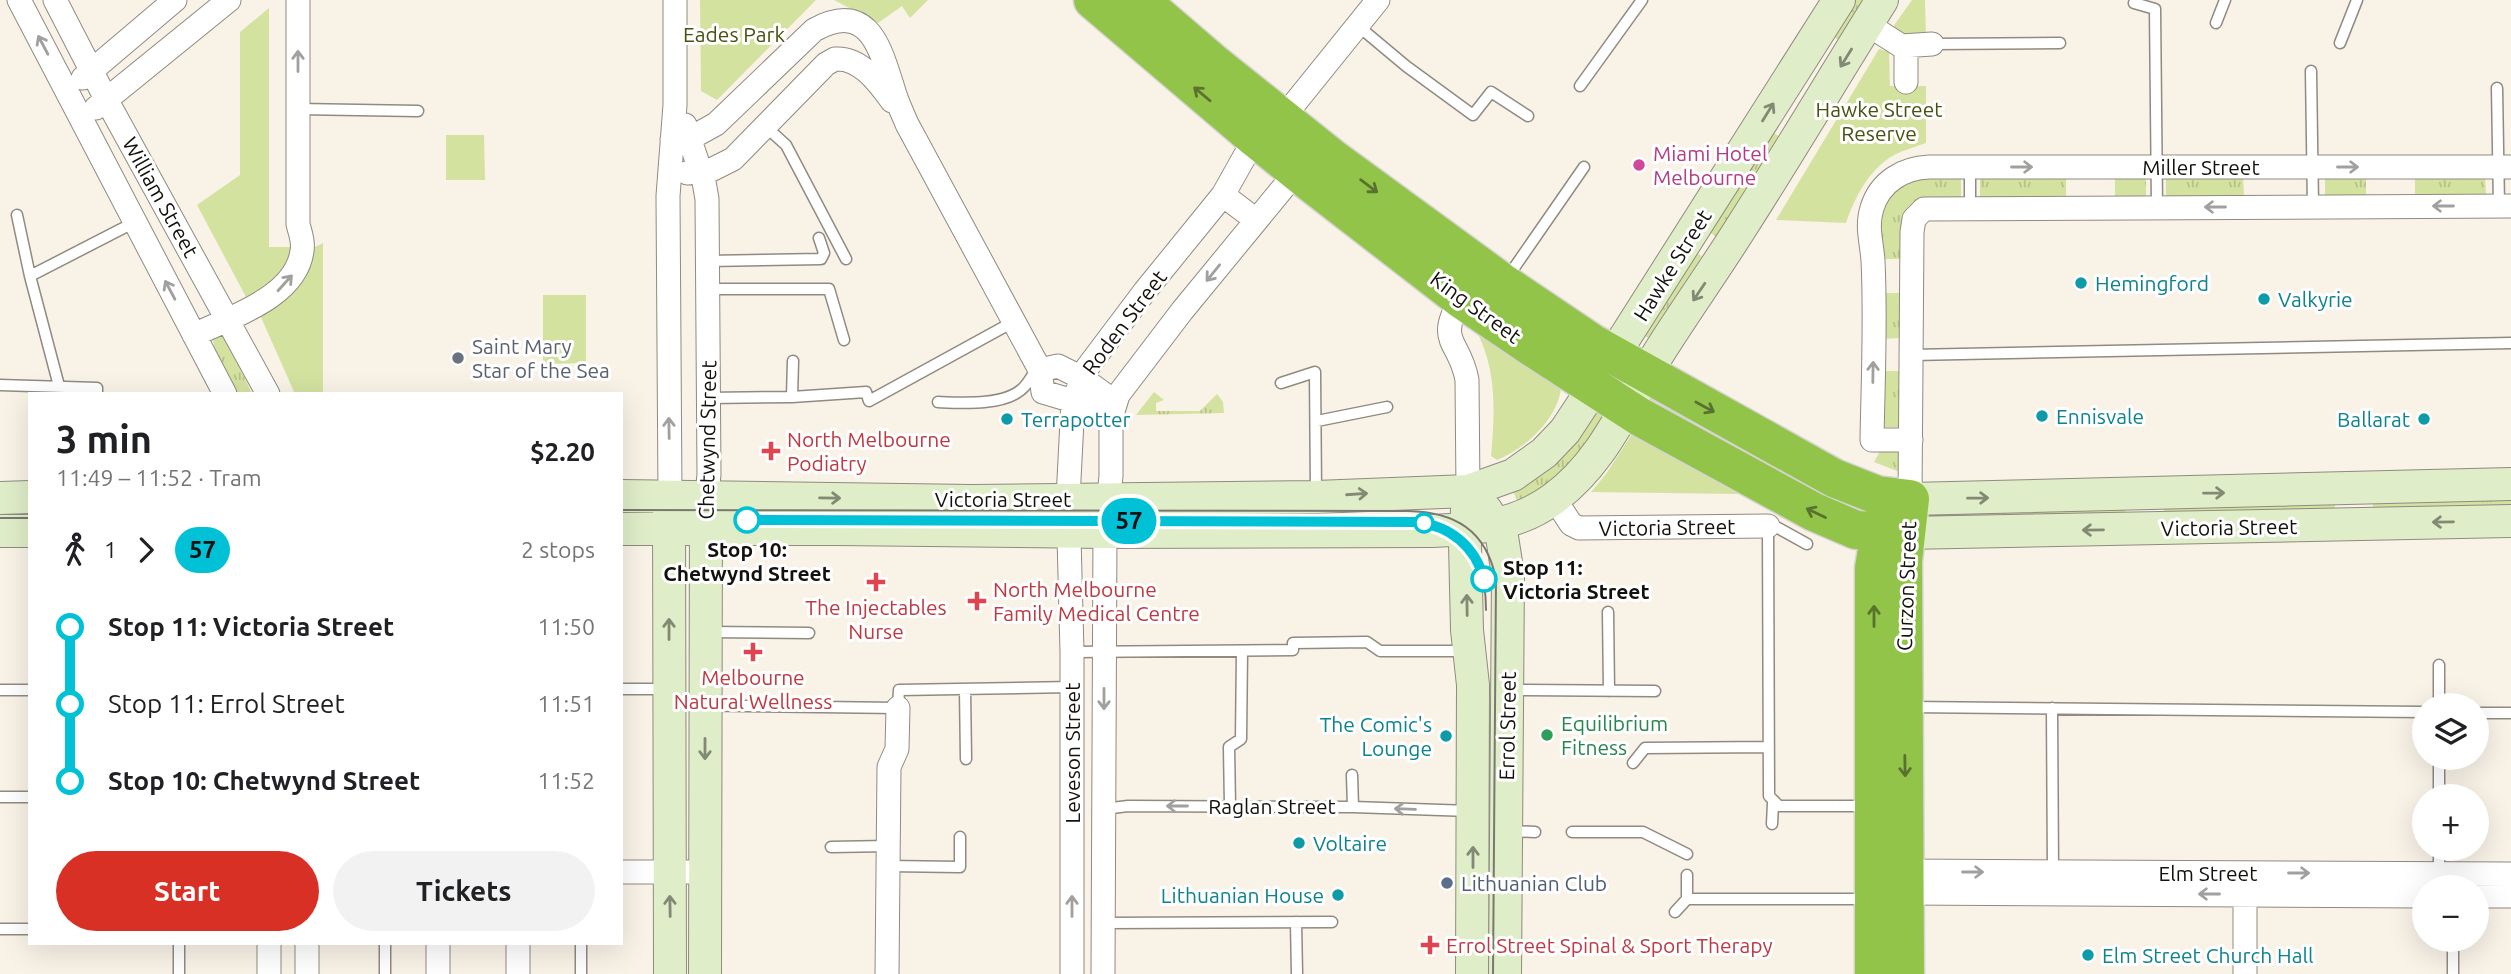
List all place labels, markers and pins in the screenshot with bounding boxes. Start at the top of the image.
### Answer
place label: Miami Hotel Melbourne [1653,141,1767,189]
marker: Miami Hotel Melbourne [1631,157,1647,173]
place label: Hemingford [2095,271,2209,295]
marker: Hemingford [2073,275,2089,291]
place label: Valkyrie [2278,287,2353,311]
marker: Valkyrie [2256,291,2272,307]
place label: Saint Mary Star of the Sea [472,334,610,382]
marker: Saint Mary Star of the Sea [450,350,466,366]
place label: Ennisvale [2056,404,2144,428]
place label: Terrapotter [1021,407,1131,431]
place label: Ballarat [2337,407,2410,431]
marker: Ennisvale [2034,408,2050,424]
marker: Terrapotter [999,411,1015,427]
marker: Ballarat [2416,411,2432,427]
place label: North Melbourne Podiatry [787,427,951,475]
marker: North Melbourne Podiatry [761,441,781,461]
marker: Stop 10: Chetwynd Street [734,507,760,533]
unlabelled marker [1414,513,1434,533]
place label: Stop 10: Chetwynd Street [663,537,831,585]
place label: Stop 11: Victoria Street [1503,555,1649,603]
marker: Stop 11: Victoria Street [1471,566,1497,592]
marker: The Injectables Nurse [866,572,886,592]
place label: North Melbourne Family Medical Centre [993,577,1200,625]
marker: North Melbourne Family Medical Centre [967,591,987,611]
place label: The Injectables Nurse [805,595,947,643]
marker: Melbourne Natural Wellness [743,642,763,662]
place label: Melbourne Natural Wellness [674,665,832,713]
place label: Equilibrium Fitness [1561,711,1668,759]
place label: The Comic's Lounge [1320,712,1432,760]
marker: Equilibrium Fitness [1539,727,1555,743]
marker: The Comic's Lounge [1438,728,1454,744]
place label: Voltaire [1313,831,1387,855]
marker: Voltaire [1291,835,1307,851]
place label: Lithuanian Club [1461,871,1607,895]
marker: Lithuanian Club [1439,875,1455,891]
place label: Lithuanian House [1161,883,1324,907]
marker: Lithuanian House [1330,887,1346,903]
place label: Errol Street Spinal & Sport Therapy [1446,933,1773,957]
marker: Errol Street Spinal & Sport Therapy [1420,935,1440,955]
place label: Elm Street Church Hall [2102,943,2313,967]
marker: Elm Street Church Hall [2080,947,2096,963]

